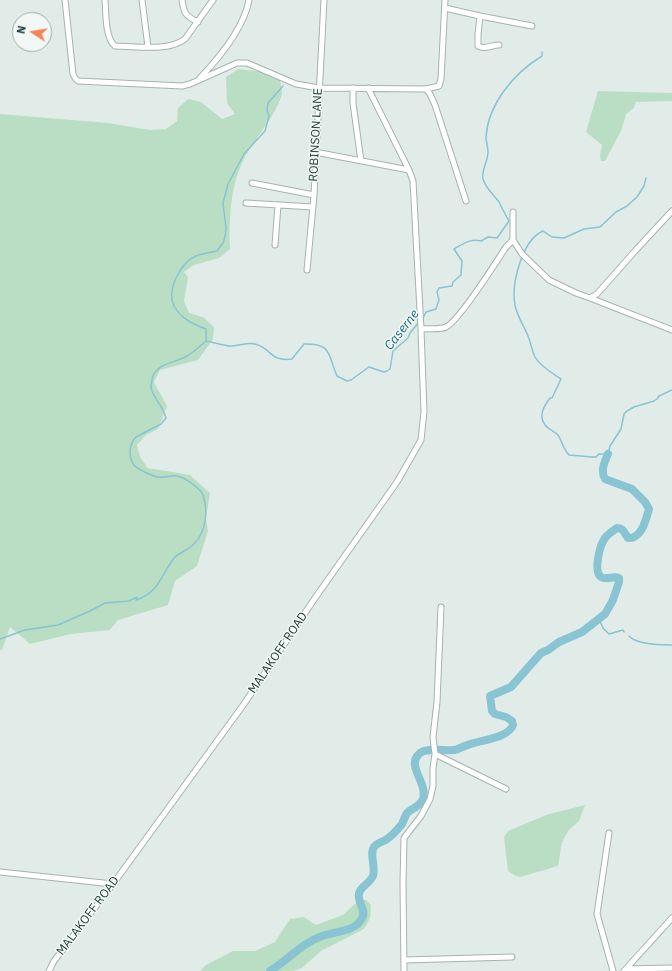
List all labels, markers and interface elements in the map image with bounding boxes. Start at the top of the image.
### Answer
north arrow [12,12,52,52]
text: N [14,24,29,35]
street label: ROBINSON LANE [306,88,326,182]
water label: Caserne [381,307,423,353]
street label: MALAKOFF ROAD [245,610,311,696]
street label: MALAKOFF ROAD [54,874,122,958]

